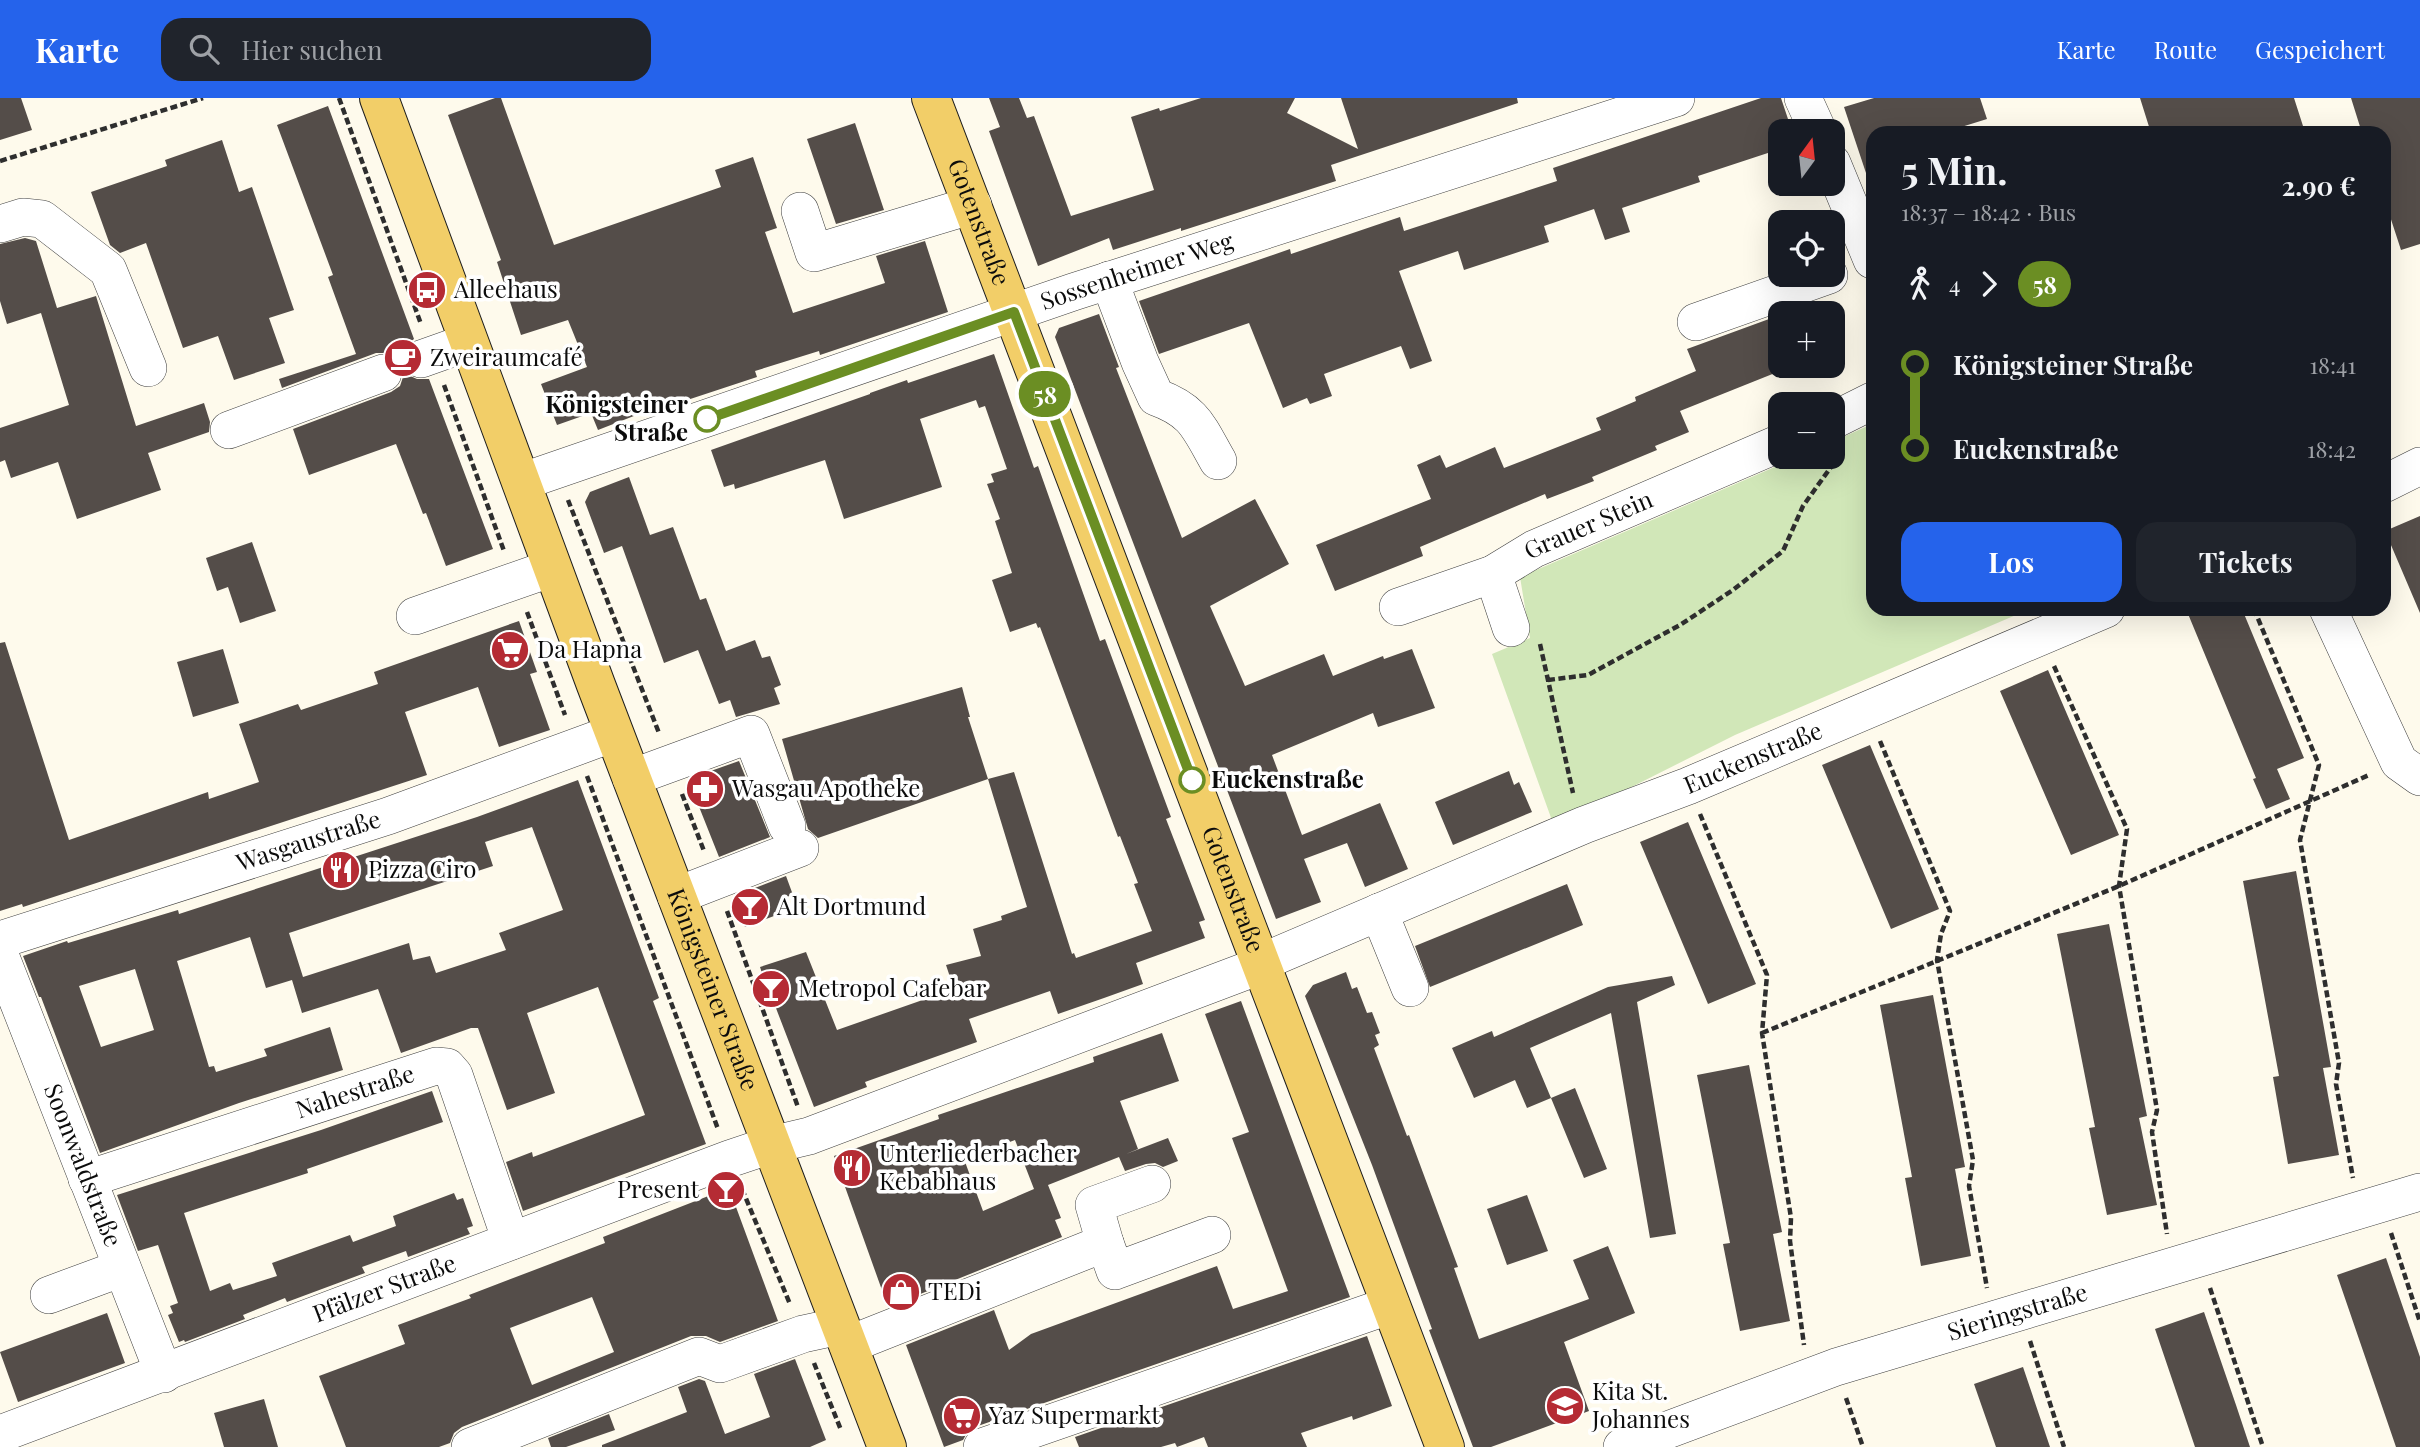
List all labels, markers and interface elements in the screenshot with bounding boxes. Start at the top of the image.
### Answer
search box [161,18,651,81]
text: Karte [35,27,119,71]
icon: search [185,30,223,68]
text: Hier suchen [241,32,383,67]
text: Karte [2057,33,2116,65]
text: Route [2154,33,2217,65]
text: Gespeichert [2255,33,2385,65]
north arrow [1768,119,1844,196]
map controls [1768,119,1845,469]
text: 5 Min. [1901,144,2007,195]
street label: Gotenstraße [942,154,1019,289]
text: 2.90 € [2282,168,2356,203]
text: 18:37 – 18:42 · Bus [1901,196,2076,227]
button: locate [1768,210,1845,287]
street label: Sossenheimer Weg [1036,223,1237,316]
icon: walk [1901,265,1939,303]
icon: forward [1970,265,2008,303]
text: 4 [1949,268,1960,299]
text: 58 [2032,268,2057,300]
bus stop icon: Alleehaus [406,269,448,311]
place label: Alleehaus [453,272,558,304]
button: + [1768,301,1845,378]
cafe icon: Zweiraumcafé [382,337,424,379]
place label: Zweiraumcafé [430,340,583,372]
text: Königsteiner Straße [1953,347,2193,382]
text: 18:41 [2310,349,2356,380]
line badge: 58 [1014,371,1076,417]
text: 58 [1033,378,1057,410]
place label: Königsteiner Straße [545,387,689,447]
button: − [1768,392,1845,469]
marker: Königsteiner Straße [694,406,720,432]
text: Euckenstraße [1953,431,2119,466]
text: 18:42 [2307,433,2356,464]
street label: Grauer Stein [1517,482,1657,566]
button: Los [1901,522,2122,602]
button: Tickets [2136,522,2356,602]
supermarket icon: Da Hapna [489,629,531,671]
place label: Da Hapna [537,632,642,664]
street label: Euckenstraße [1678,713,1827,800]
place label: Euckenstraße [1211,762,1364,794]
marker: Euckenstraße [1179,767,1205,793]
pharmacy icon: Wasgau Apotheke [684,768,726,810]
place label: Wasgau Apotheke [731,771,920,803]
street label: Wasgaustraße [231,801,384,878]
street label: Gotenstraße [1196,821,1273,957]
restaurant icon: Pizza Ciro [320,849,362,891]
place label: Pizza Ciro [368,852,476,884]
street label: Königsteiner Straße [661,883,767,1095]
bar icon: Alt Dortmund [729,886,771,928]
place label: Alt Dortmund [776,889,926,921]
bar icon: Metropol Cafebar [750,968,792,1010]
place label: Metropol Cafebar [798,971,987,1003]
street label: Nahestraße [291,1056,418,1124]
street label: Soonwaldstraße [38,1079,131,1251]
place label: Unterliederbacher Kebabhaus [879,1136,1077,1196]
restaurant icon: Unterliederbacher Kebabhaus [831,1147,873,1189]
bar icon: Present [705,1169,747,1211]
place label: Present [617,1172,699,1204]
street label: Pfälzer Straße [308,1246,460,1329]
shop icon: TEDi [880,1271,922,1313]
place label: TEDi [928,1274,982,1306]
street label: Sieringstraße [1943,1275,2091,1347]
place label: Kita St. Johannes [1591,1374,1690,1434]
school or university icon: Kita St. Johannes [1544,1385,1586,1427]
supermarket icon: Yaz Supermarkt [941,1395,983,1437]
place label: Yaz Supermarkt [988,1398,1160,1430]

